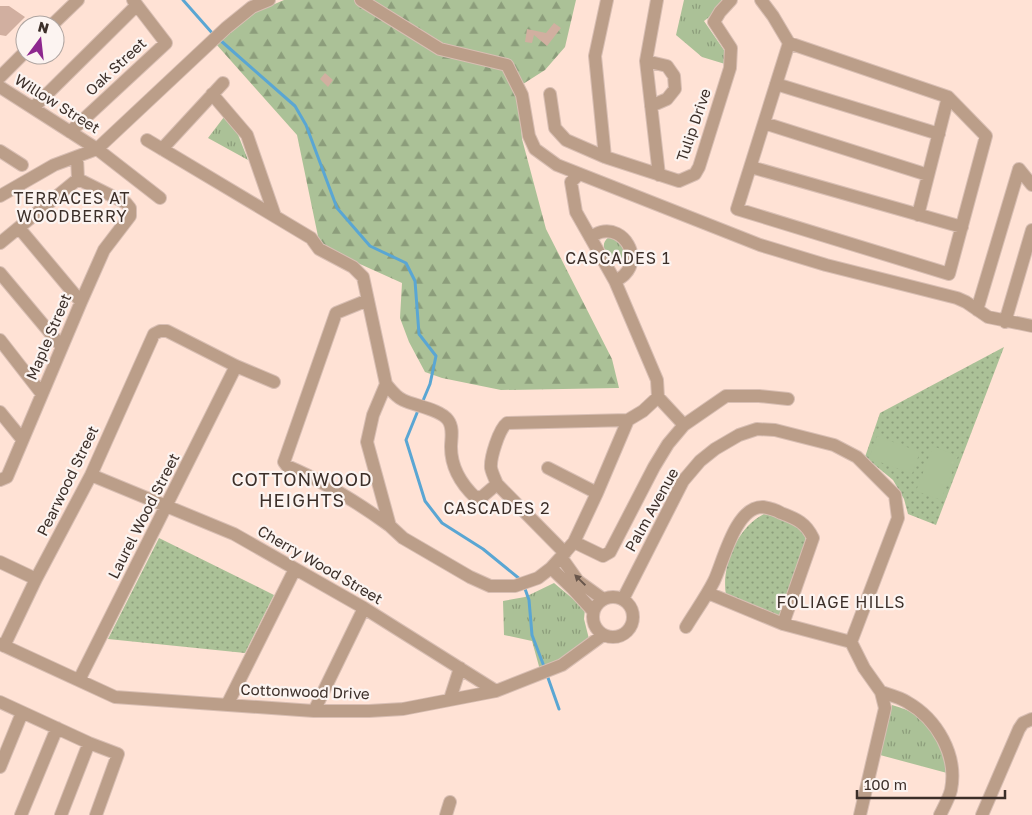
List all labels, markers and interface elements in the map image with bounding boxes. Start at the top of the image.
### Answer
north arrow [15,15,65,65]
text: N [36,17,51,37]
street label: Oak Street [81,34,149,99]
street label: Willow Street [12,70,103,136]
street label: Tulip Drive [672,86,714,164]
district label: TERRACES AT WOODBERRY [13,188,131,226]
district label: CASCADES 1 [565,248,671,268]
street label: Maple Street [22,291,74,383]
street label: Pearwood Street [33,423,102,539]
street label: Laurel Wood Street [104,450,183,581]
street label: Palm Avenue [621,464,682,555]
district label: COTTONWOOD HEIGHTS [231,468,373,511]
district label: CASCADES 2 [443,498,551,518]
street label: Cherry Wood Street [255,521,386,607]
one-way arrow [574,574,586,586]
district label: FOLIAGE HILLS [776,592,906,612]
street label: Cottonwood Drive [240,680,370,702]
scale bar [857,768,1004,800]
text: 100 m [864,775,907,793]

